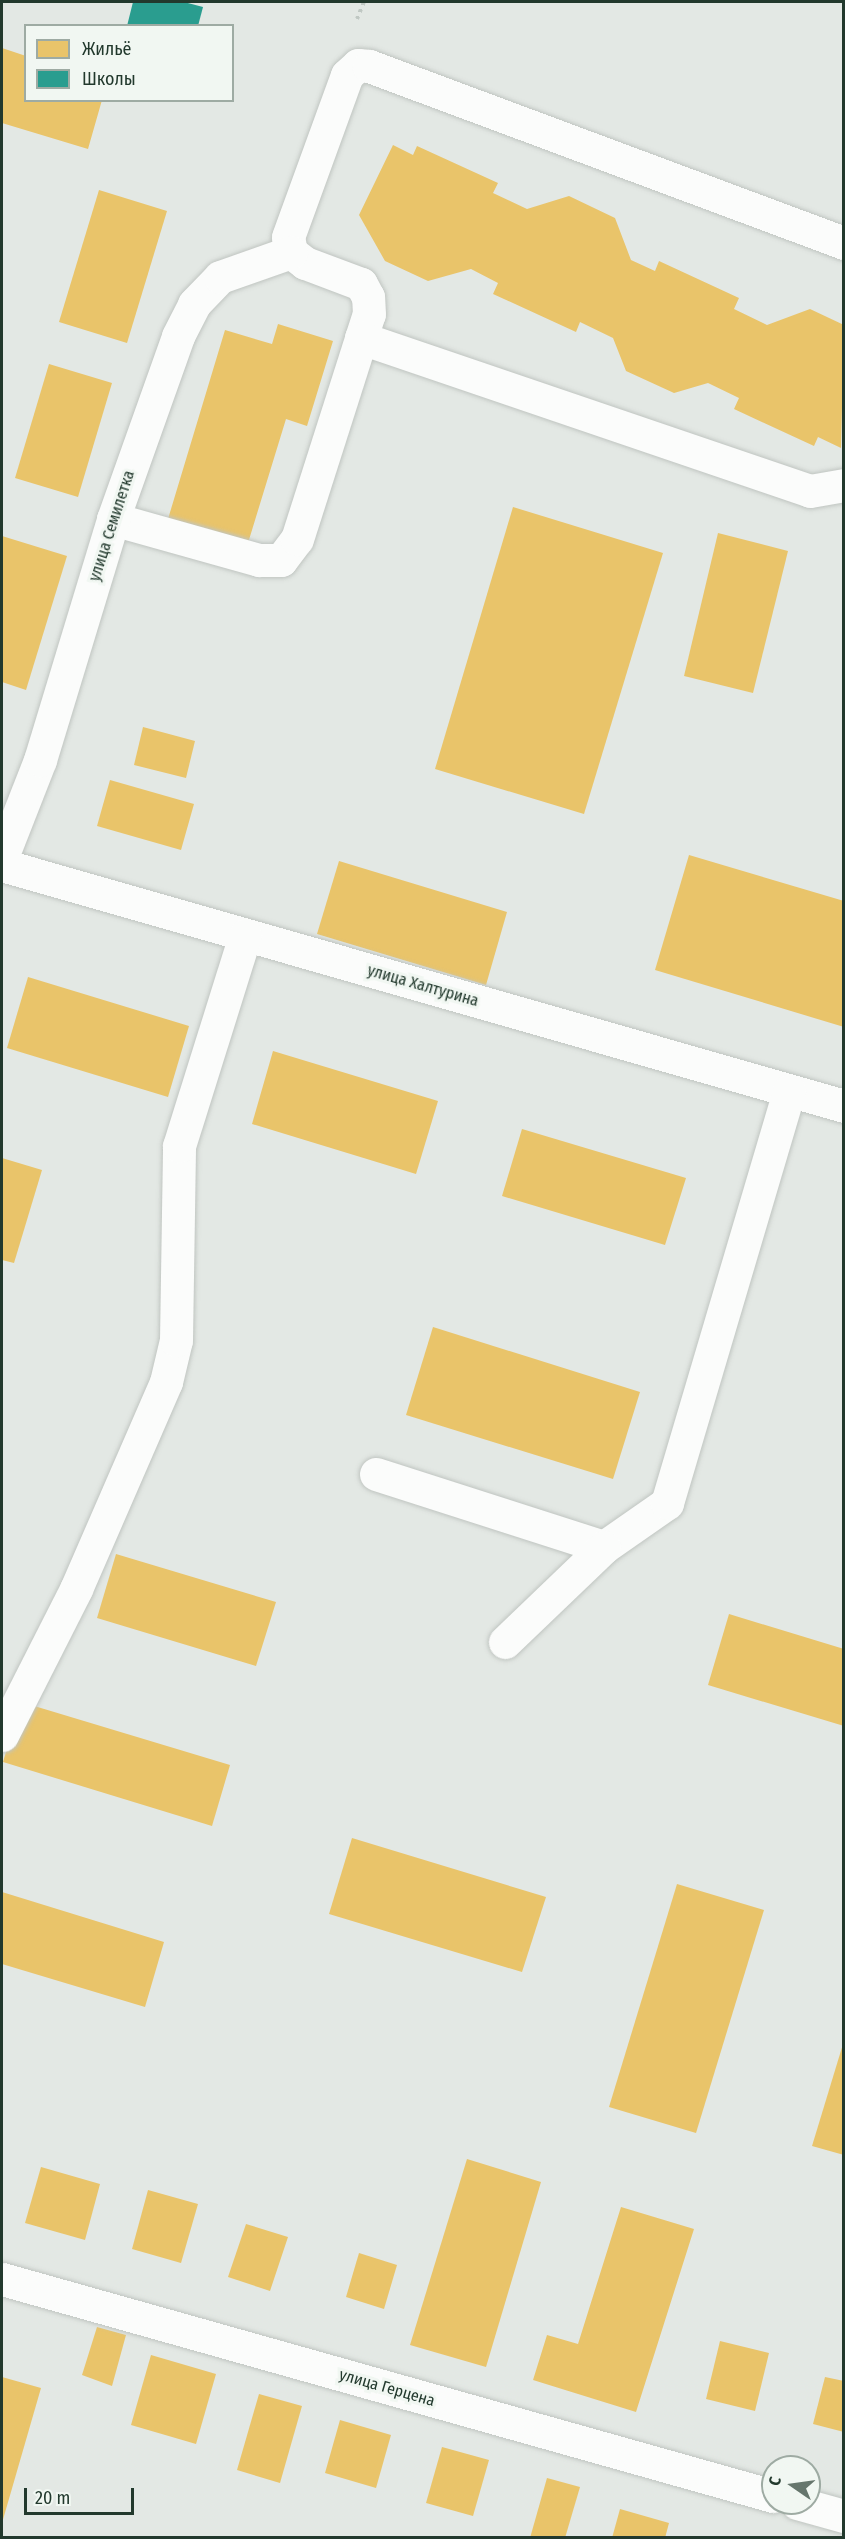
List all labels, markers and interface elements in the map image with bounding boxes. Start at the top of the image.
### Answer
legend [24,24,234,102]
text: Жильё [82,38,132,60]
text: Школы [82,68,136,90]
street label: улица Семилетка [85,468,139,584]
street label: улица Халтурина [365,961,481,1011]
street label: улица Герцена [337,2365,437,2411]
north arrow [761,2455,821,2515]
text: С [765,2475,785,2488]
scale bar [27,2476,136,2514]
text: 20 m [35,2487,70,2509]

